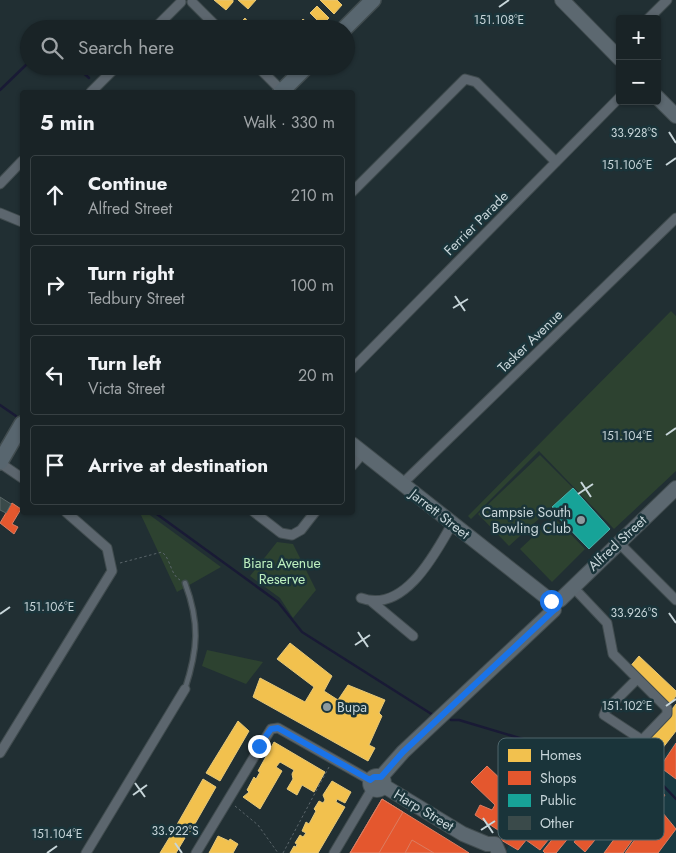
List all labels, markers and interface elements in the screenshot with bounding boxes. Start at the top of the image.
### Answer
text: 151.108°E [474,11,524,29]
map controls [616,15,661,105]
button: + [616,15,661,60]
search box [20,20,355,75]
icon: search [38,34,66,62]
text: Search here [78,34,174,61]
button: − [616,60,661,105]
text: 5 min [40,108,95,138]
text: Walk · 330 m [244,111,335,134]
text: 33.928°S [611,124,658,142]
text: 151.106°E [602,156,652,174]
text: Continue [88,170,167,197]
icon: ahead [41,181,69,209]
text: 210 m [291,184,334,207]
street label: Ferrier Parade [439,186,513,260]
text: Alfred Street [88,197,172,220]
text: Turn right [88,260,174,287]
icon: right [41,271,69,299]
text: 100 m [290,274,334,297]
text: Tedbury Street [88,287,185,310]
street label: Tasker Avenue [493,305,567,377]
text: Turn left [88,350,161,377]
icon: left [41,361,69,389]
text: 20 m [298,364,334,387]
text: Victa Street [88,377,165,400]
text: 151.104°E [602,427,652,445]
icon: arrive [41,451,69,479]
text: Arrive at destination [88,452,268,479]
street label: Jarrett Street [404,483,475,544]
place label: Campsie South Bowling Club [482,502,571,538]
street label: Alfred Street [583,510,651,575]
marker: Campsie South Bowling Club [575,514,587,526]
park label: Biara Avenue Reserve [243,553,321,589]
route start [540,590,563,613]
text: 151.106°E [24,598,74,616]
text: 33.926°S [610,604,658,622]
place label: Bupa [337,697,367,717]
text: 151.102°E [602,697,652,715]
marker: Bupa [321,701,333,713]
route end [248,735,271,758]
legend [498,738,664,840]
text: Homes [540,745,582,765]
text: Shops [540,768,577,788]
street label: Harp Street [390,784,458,836]
text: Public [540,790,576,810]
text: Other [540,813,574,833]
text: 33.922°S [151,822,199,840]
text: 151.104°E [32,825,82,843]

